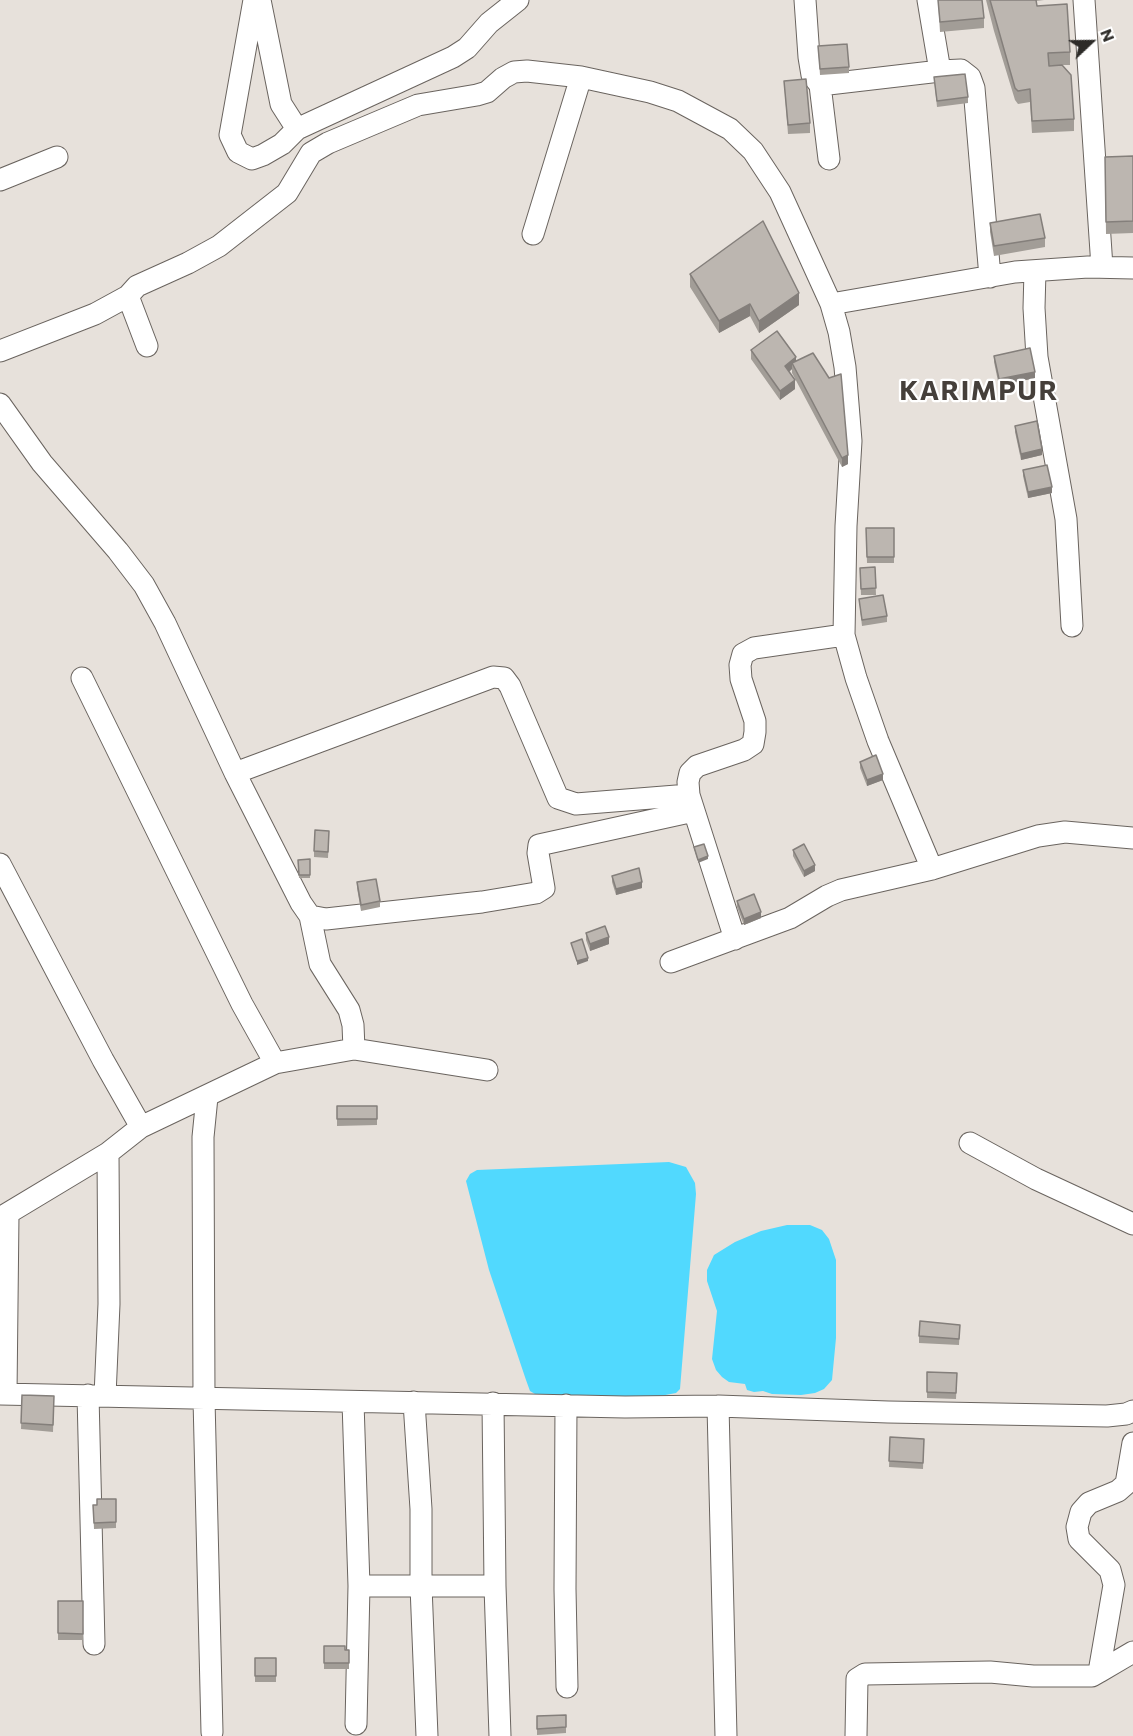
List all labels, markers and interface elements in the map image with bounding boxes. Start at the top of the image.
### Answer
north arrow [1061,12,1121,72]
text: N [1097,26,1119,44]
district label: KARIMPUR [899,375,1059,407]

